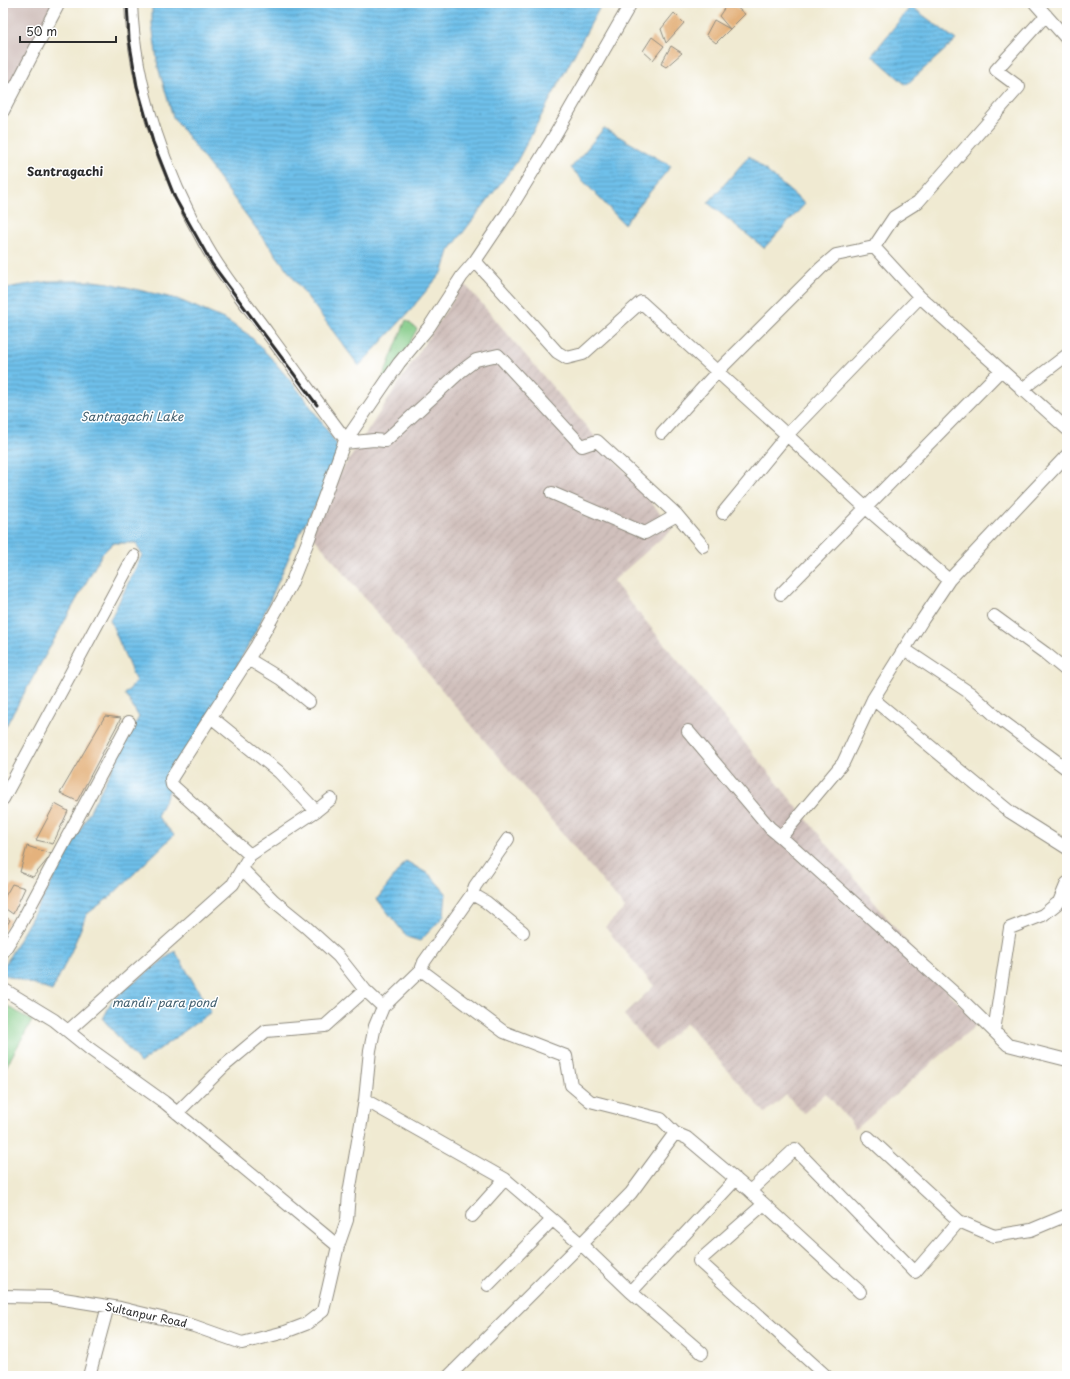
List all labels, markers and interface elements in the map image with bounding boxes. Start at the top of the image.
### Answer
scale bar [20,18,116,44]
text: 50 m [26,22,57,40]
district label: Santragachi [27,162,103,180]
water label: Santragachi Lake [81,407,184,425]
water label: mandir para pond [112,993,218,1011]
street label: Sultanpur Road [104,1298,189,1331]

